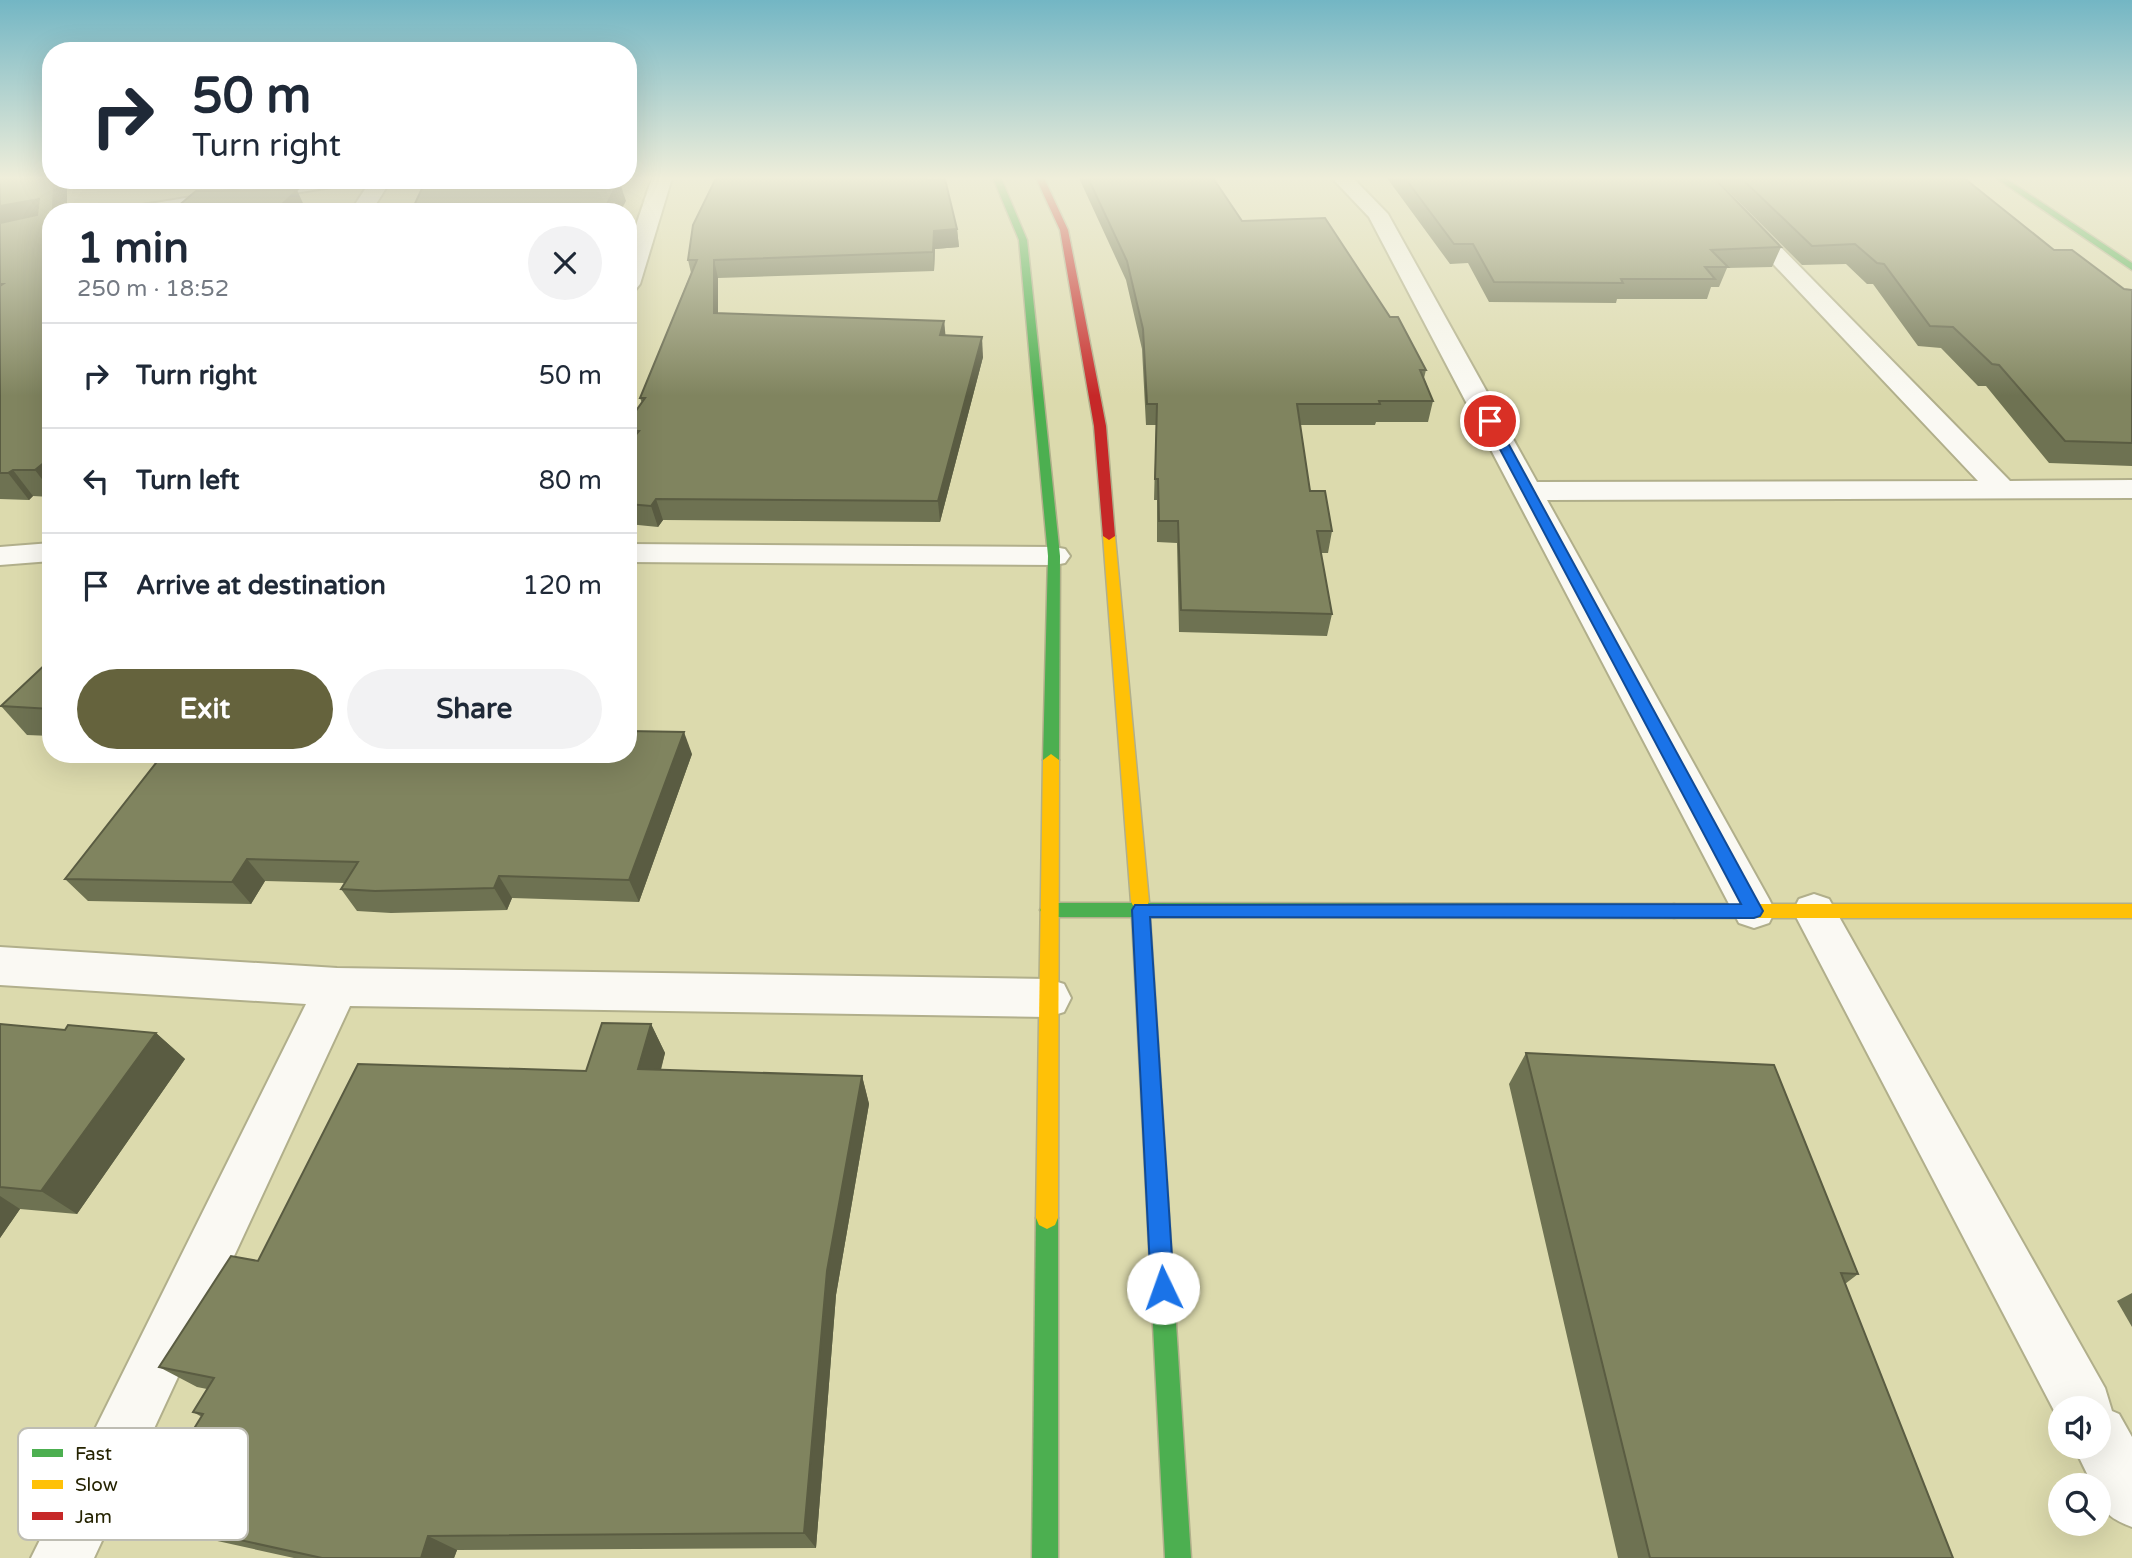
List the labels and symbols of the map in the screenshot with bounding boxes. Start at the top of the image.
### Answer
pin [1460,391,1520,451]
position arrow [1126,1251,1200,1325]
legend [18,1428,248,1540]
text: Fast [75,1443,112,1465]
text: Slow [75,1474,118,1496]
text: Jam [75,1506,112,1528]

